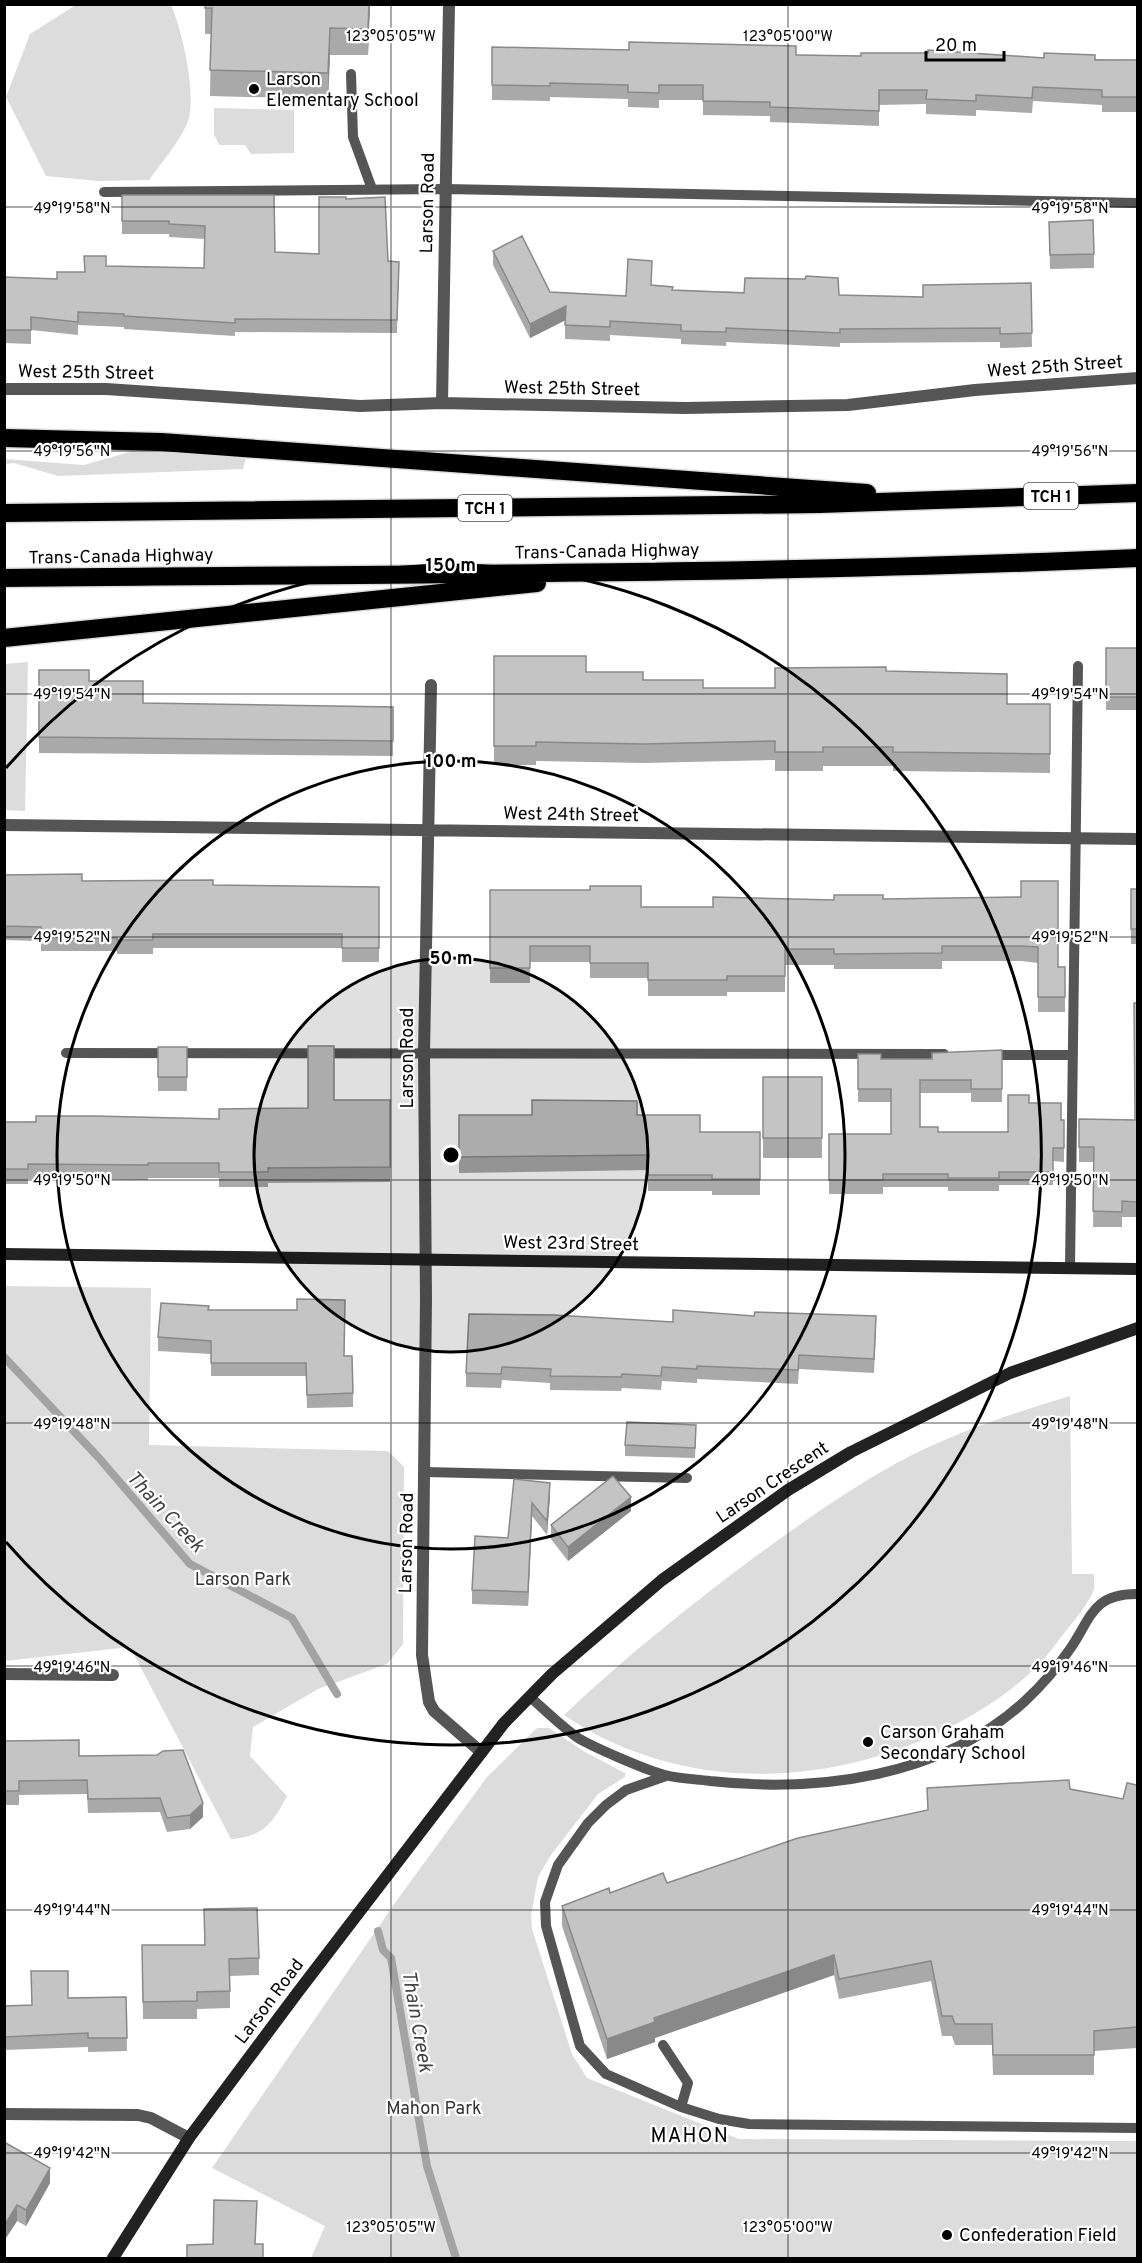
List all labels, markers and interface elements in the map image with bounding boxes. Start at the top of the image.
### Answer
scale bar [926,24,1004,62]
text: 123°05'05"W [346,28,436,47]
text: 123°05'00"W [743,28,833,47]
text: 20 m [935,35,977,58]
place label: Larson Elementary School [266,69,419,113]
marker: Larson Elementary School [247,82,261,96]
street label: Larson Road [416,152,441,254]
text: 49°19'58"N [33,200,111,219]
text: 49°19'58"N [1031,200,1109,219]
street label: West 25th Street [986,351,1124,384]
street label: West 25th Street [18,361,154,386]
street label: West 25th Street [504,377,640,402]
text: 49°19'56"N [34,443,110,462]
text: 49°19'56"N [1032,443,1108,462]
road number: TCH 1 [1024,483,1078,509]
road number: TCH 1 [458,495,512,521]
street label: Trans-Canada Highway [514,539,700,566]
street label: Trans-Canada Highway [28,544,214,571]
text: 150 m [426,555,476,578]
text: 49°19'54"N [33,686,111,705]
text: 49°19'54"N [1031,686,1109,705]
text: 100 m [425,751,477,774]
street label: West 24th Street [503,803,639,828]
text: 49°19'52"N [33,929,111,948]
text: 49°19'52"N [1031,929,1109,948]
text: 50 m [429,948,473,971]
street label: Larson Road [397,1008,420,1108]
centre of rings [441,1145,461,1165]
text: 49°19'50"N [33,1172,111,1191]
text: 49°19'50"N [1031,1172,1109,1191]
street label: West 23rd Street [503,1232,639,1257]
text: 49°19'48"N [33,1416,111,1435]
text: 49°19'48"N [1031,1416,1109,1435]
street label: Larson Crescent [712,1437,833,1529]
water label: Thain Creek [120,1466,210,1560]
street label: Larson Road [395,1492,420,1594]
park label: Larson Park [195,1569,291,1592]
text: 49°19'46"N [34,1659,110,1678]
text: 49°19'46"N [1032,1659,1108,1678]
place label: Carson Graham Secondary School [880,1722,1026,1766]
marker: Carson Graham Secondary School [861,1735,875,1749]
text: 49°19'44"N [33,1902,111,1921]
text: 49°19'44"N [1031,1902,1109,1921]
street label: Larson Road [231,1955,310,2049]
water label: Thain Creek [394,1968,438,2075]
park label: Mahon Park [386,2098,482,2121]
district label: MAHON [651,2124,729,2150]
text: 49°19'42"N [33,2145,111,2164]
text: 49°19'42"N [1031,2145,1109,2164]
text: 123°05'05"W [346,2219,436,2238]
text: 123°05'00"W [743,2219,833,2238]
place label: Confederation Field [959,2225,1117,2248]
marker: Confederation Field [940,2228,954,2242]

